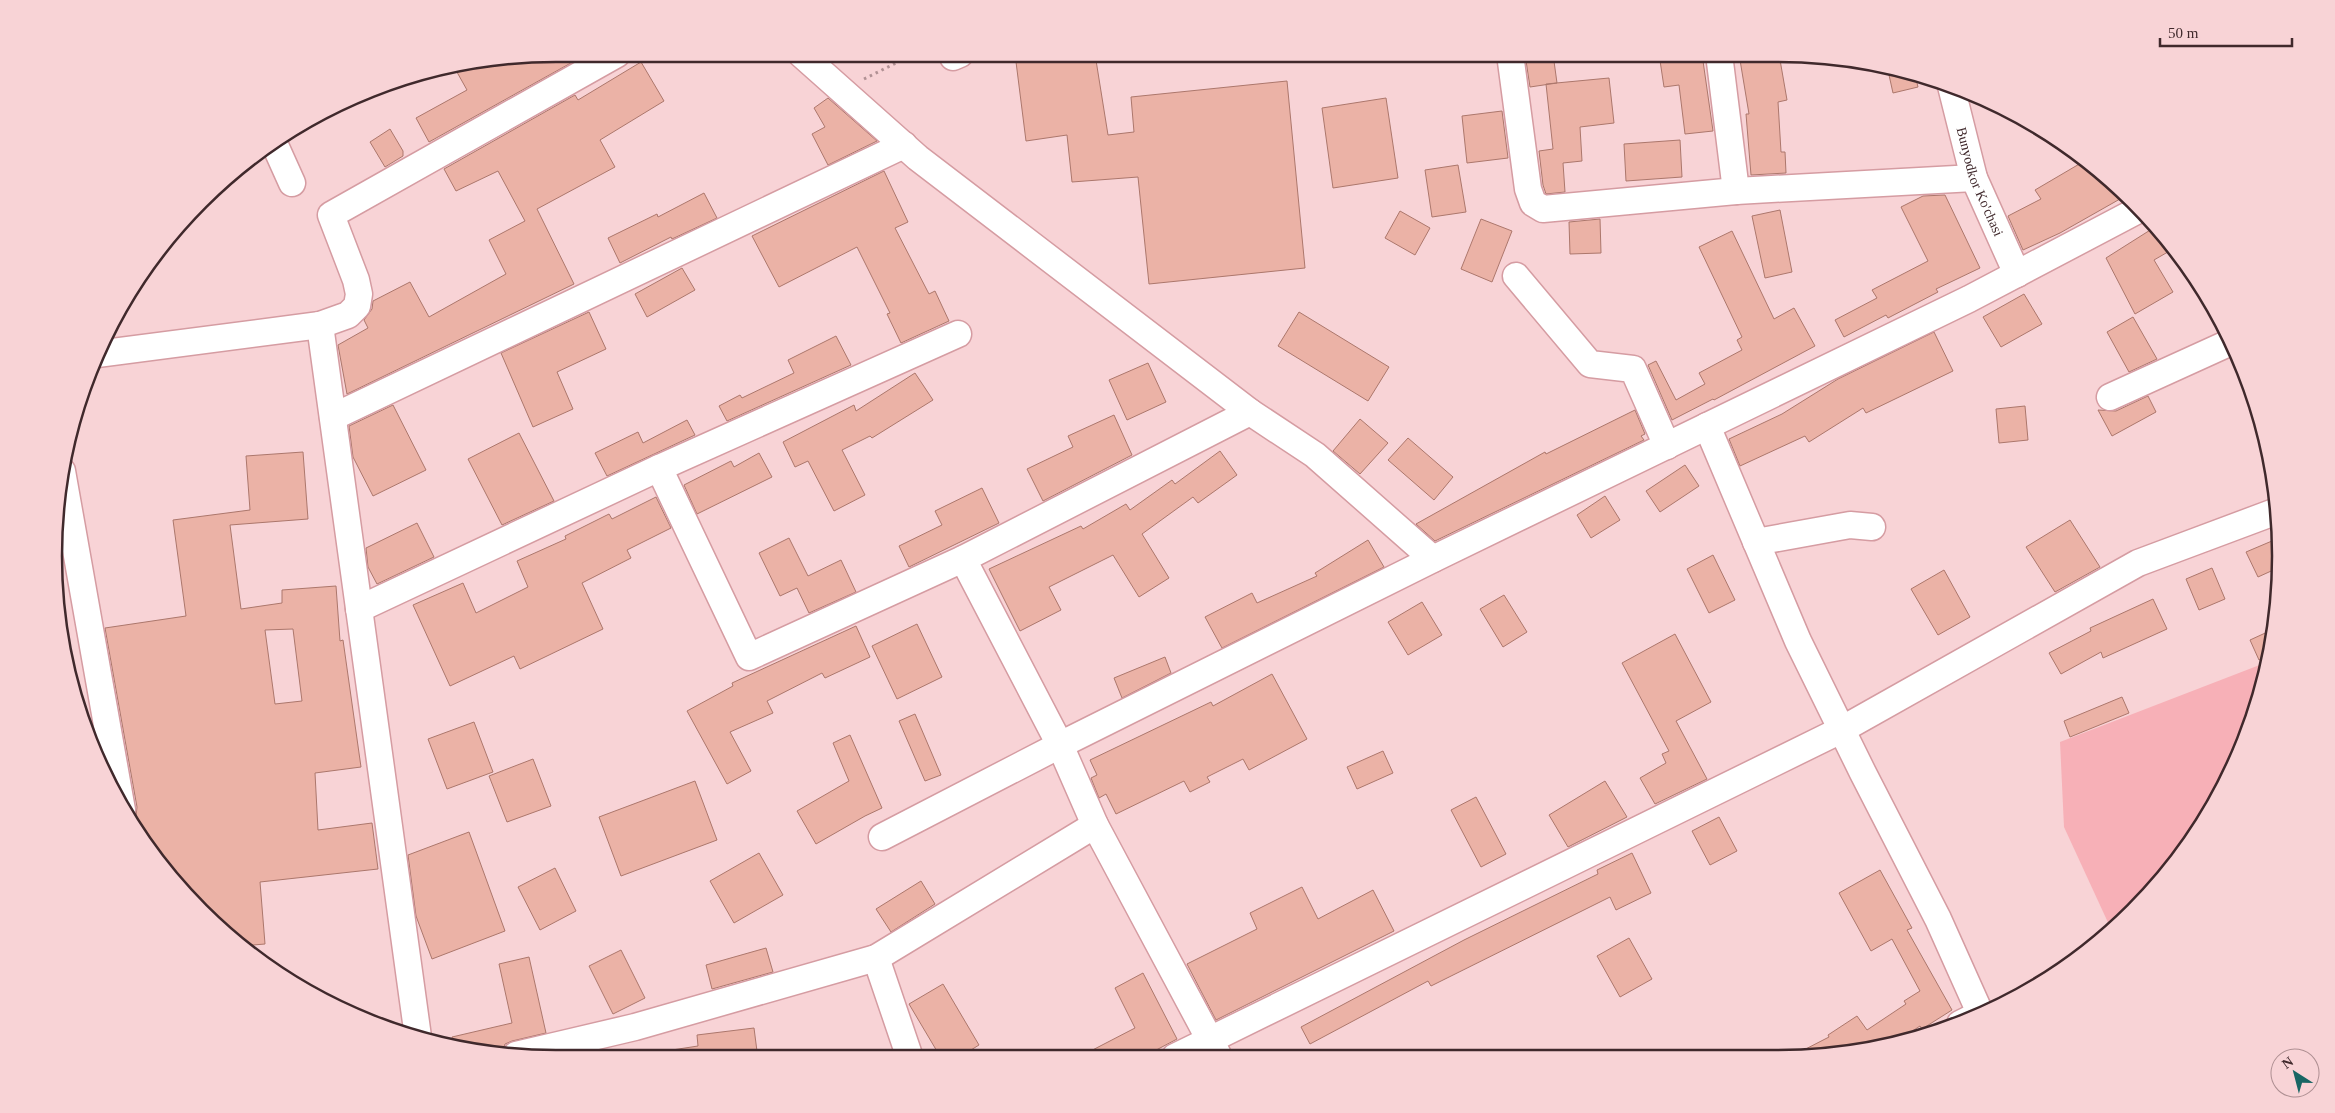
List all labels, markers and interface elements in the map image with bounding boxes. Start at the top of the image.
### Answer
scale bar [2160,15,2292,47]
text: 50 m [2168,25,2199,41]
street label: Bunyodkor Ko'chasi [1954,126,2006,239]
north arrow [2270,1048,2320,1098]
text: N [2279,1054,2296,1072]

